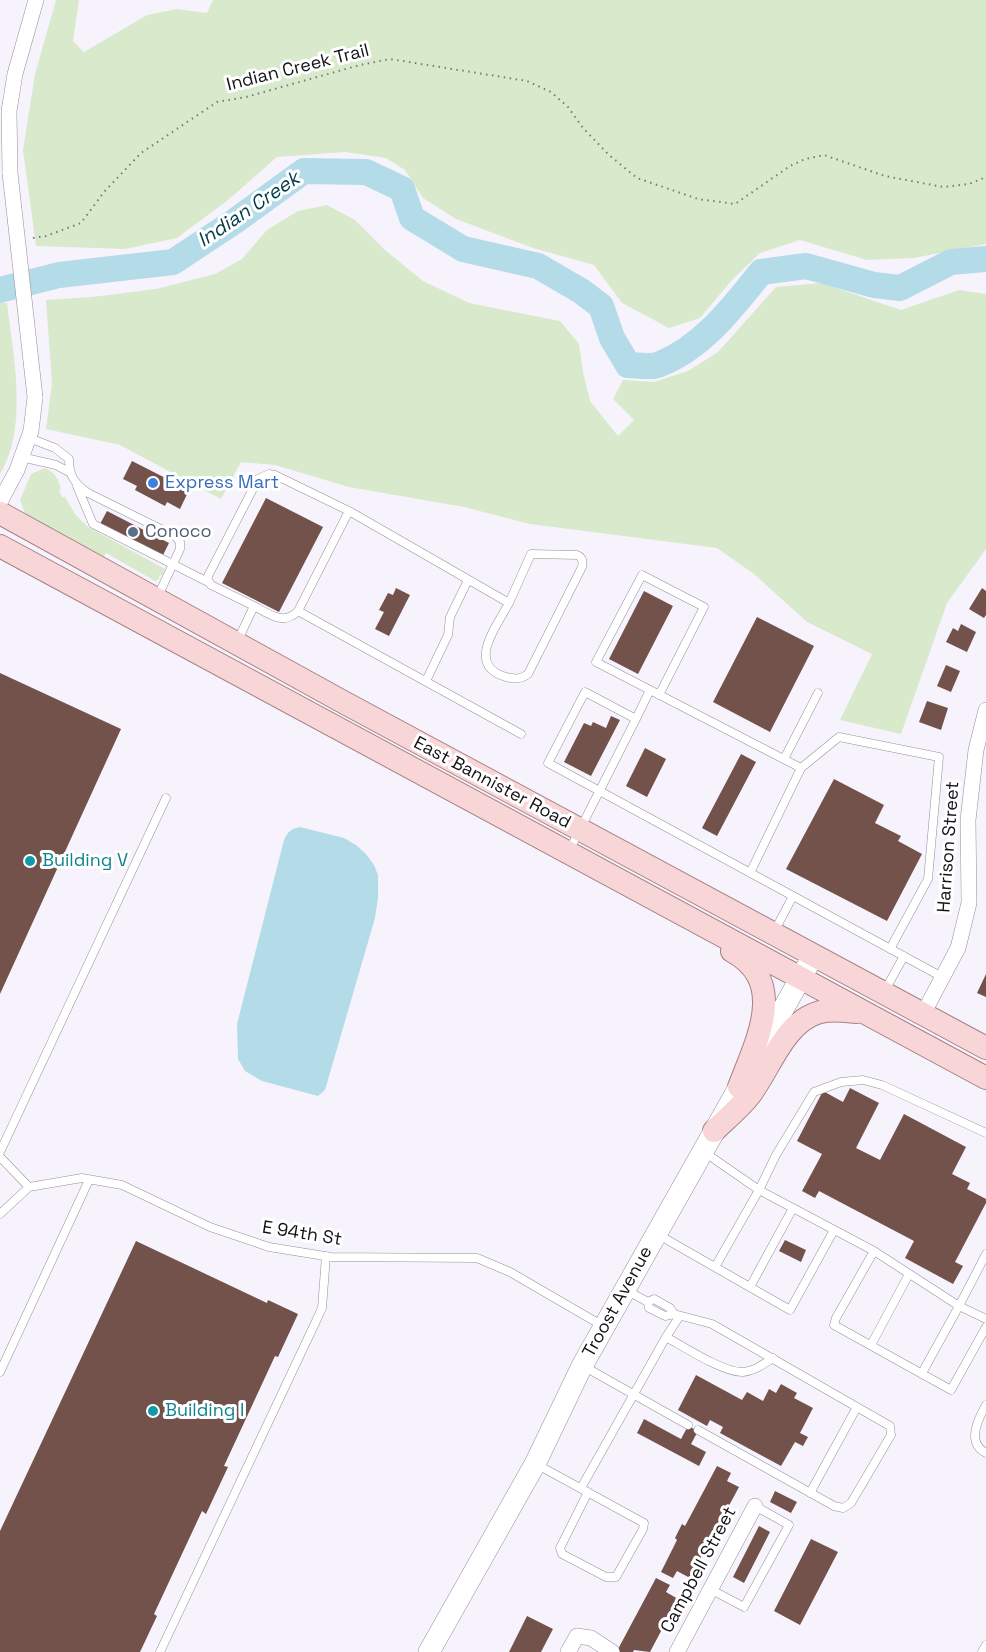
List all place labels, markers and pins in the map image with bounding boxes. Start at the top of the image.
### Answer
place label: Express Mart [165,472,279,494]
marker: Express Mart [146,476,160,490]
place label: Conoco [145,521,212,543]
marker: Conoco [126,525,140,539]
place label: Building V [42,850,128,872]
marker: Building V [23,854,37,868]
place label: Building I [165,1400,244,1422]
marker: Building I [146,1404,160,1418]

